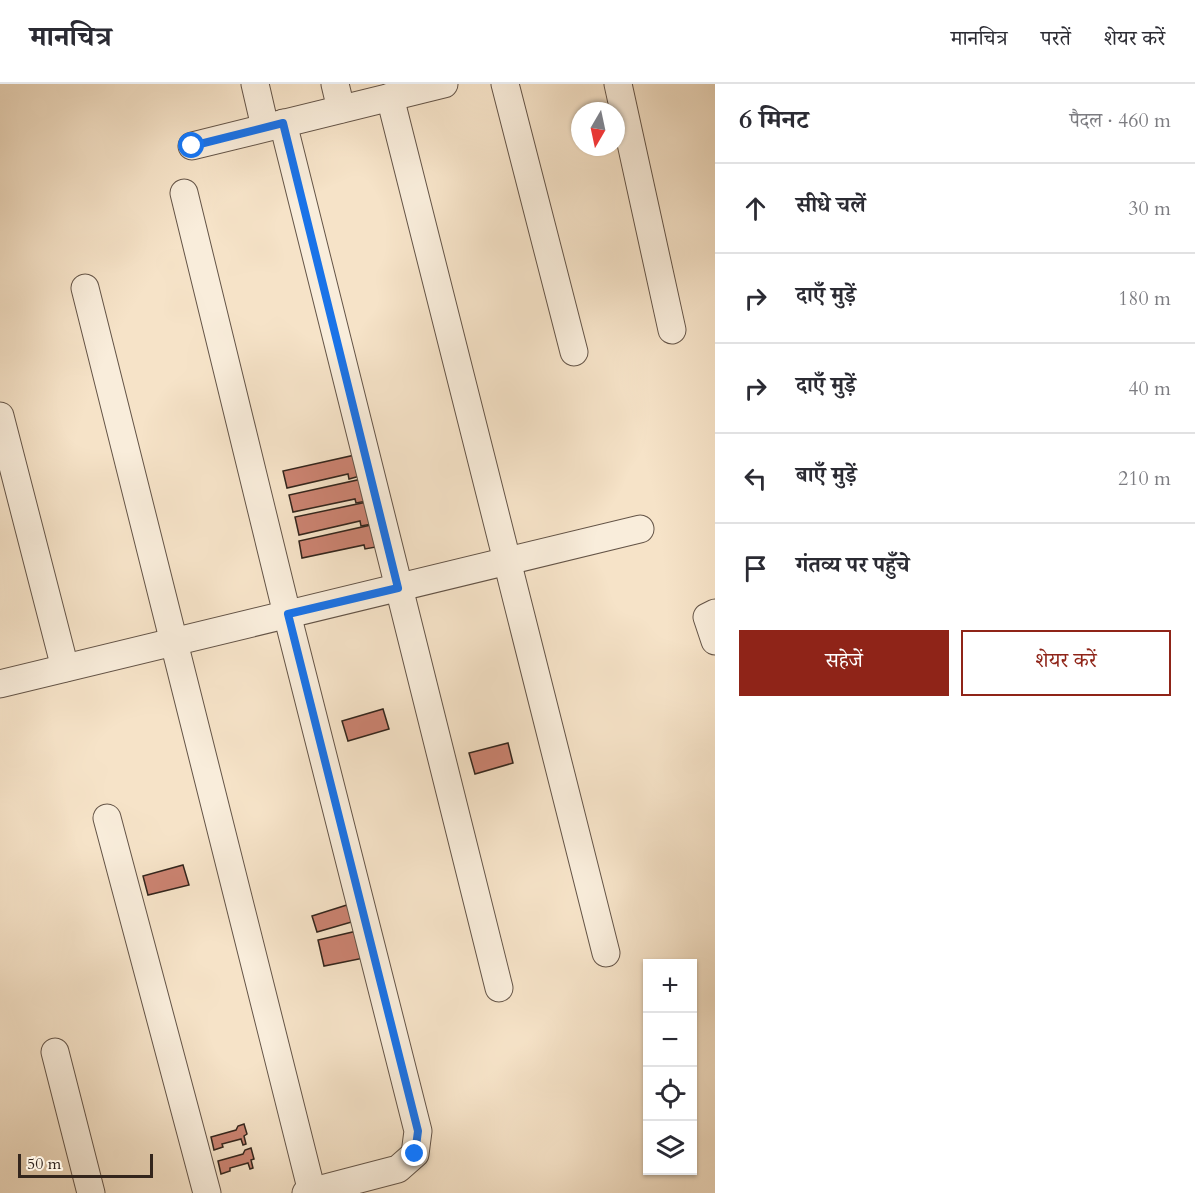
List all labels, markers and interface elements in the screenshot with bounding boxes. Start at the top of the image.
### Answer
text: मानचित्र [30,18,112,56]
text: मानचित्र [951,24,1008,53]
text: परतें [1041,24,1071,53]
text: शेयर करें [1104,24,1165,53]
north arrow [571,102,625,156]
text: 6 मिनट [739,102,809,137]
text: पैदल · 460 m [1069,107,1171,134]
route start [178,132,204,158]
text: सीधे चलें [796,190,866,220]
icon: ahead [739,192,772,225]
text: 30 m [1128,195,1171,222]
text: दाएँ मुड़ें [796,280,856,310]
icon: right [739,282,772,315]
text: 180 m [1118,285,1171,312]
text: दाएँ मुड़ें [796,370,856,400]
icon: right [739,372,772,405]
text: 40 m [1128,375,1171,402]
text: बाएँ मुड़ें [796,460,856,490]
icon: left [739,462,772,495]
text: 210 m [1118,465,1171,492]
text: गंतव्य पर पहुँचे [796,550,910,580]
icon: arrive [739,552,772,585]
button: सहेजें [739,630,949,696]
button: शेयर करें [961,630,1171,696]
map controls [643,959,697,1175]
button: + [643,959,697,1013]
button: − [643,1013,697,1067]
button: locate [643,1067,697,1121]
button: layers [643,1121,697,1175]
route end [401,1140,427,1166]
scale bar [18,1151,153,1178]
text: 50 m [27,1153,61,1175]

